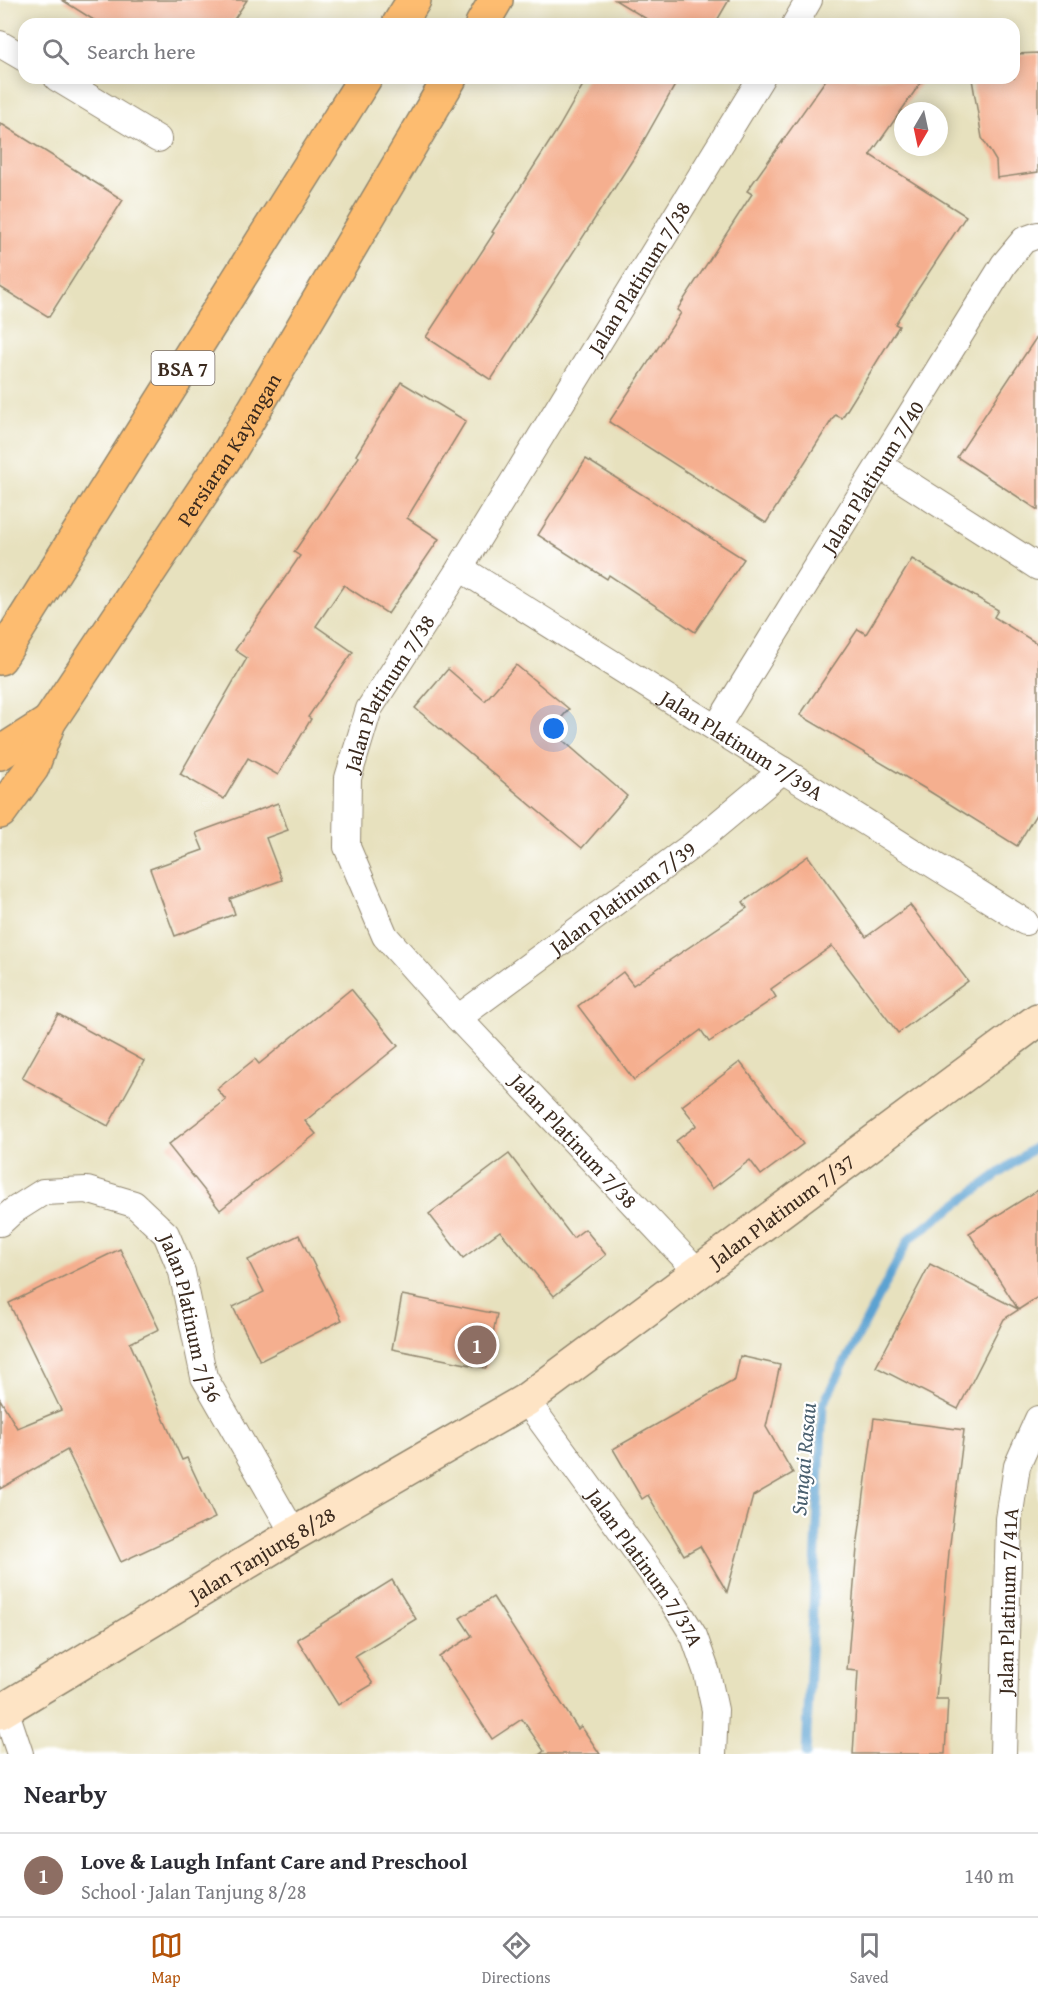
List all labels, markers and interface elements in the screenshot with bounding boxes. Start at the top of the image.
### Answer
search box [18,18,1020,84]
icon: search [39,35,72,68]
text: Search here [87,35,196,67]
north arrow [894,102,948,156]
street label: Jalan Platinum 7/38 [578,195,697,362]
road number: BSA 7 [152,351,214,385]
street label: Persiaran Kayangan [169,367,288,532]
street label: Jalan Platinum 7/40 [811,394,931,561]
street label: Jalan Platinum 7/38 [335,608,442,778]
street label: Jalan Platinum 7/39A [652,680,830,808]
your location [539,714,568,743]
street label: Jalan Platinum 7/39 [540,833,702,963]
street label: Jalan Platinum 7/38 [501,1064,645,1215]
street label: Jalan Platinum 7/37 [700,1146,861,1276]
street label: Jalan Platinum 7/36 [151,1226,231,1408]
pin: 1 [458,1322,496,1368]
water label: Sungai Rasau [782,1401,824,1517]
street label: Jalan Platinum 7/37A [578,1479,712,1651]
street label: Jalan Tanjung 8/28 [180,1498,341,1611]
street label: Jalan Platinum 7/41A [989,1505,1026,1698]
text: Nearby [24,1774,107,1813]
text: Love & Laugh Infant Care and Preschool [81,1845,467,1877]
text: 1 [38,1861,49,1890]
text: 140 m [964,1861,1014,1890]
text: School · Jalan Tanjung 8/28 [81,1877,306,1906]
tab: Map [150,1929,183,1989]
tab: Directions [482,1929,551,1989]
tab: Saved [850,1929,888,1989]

